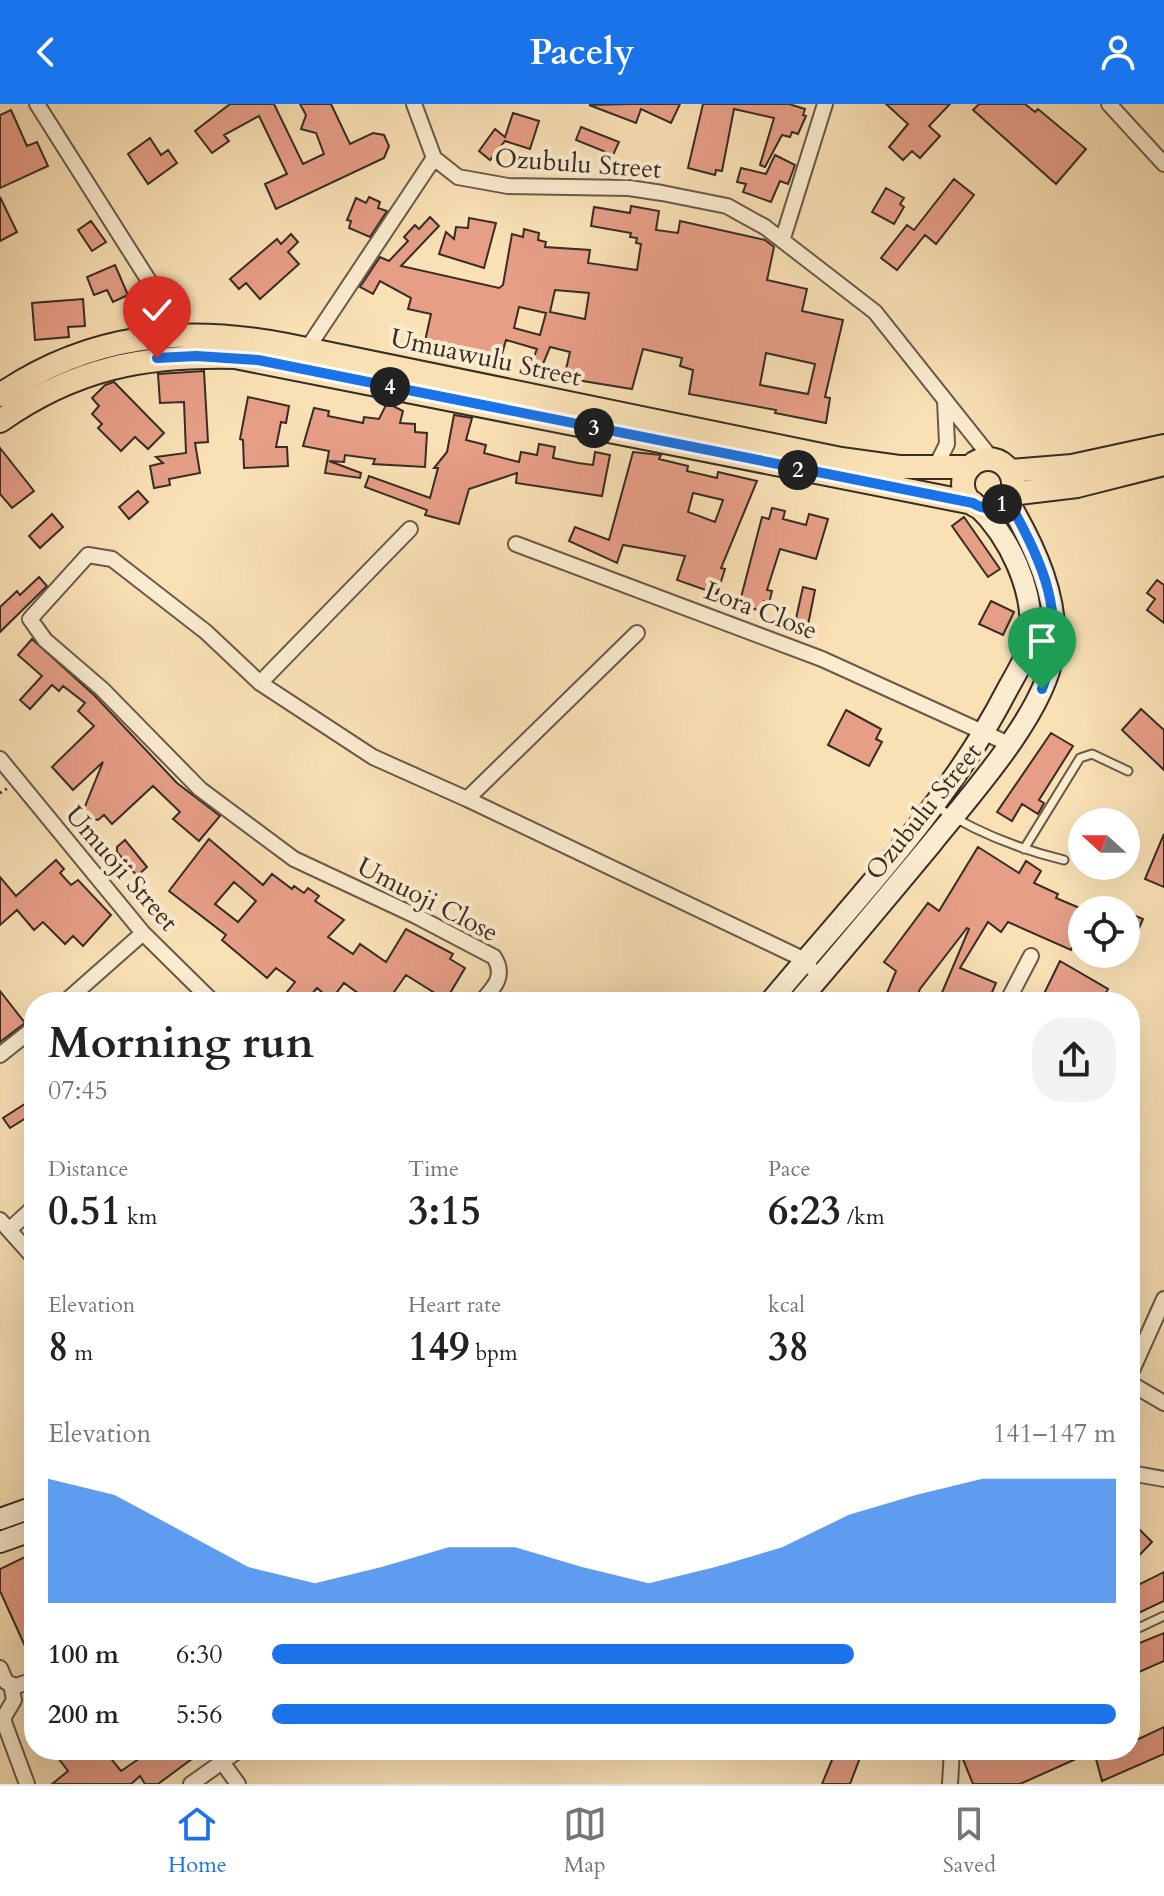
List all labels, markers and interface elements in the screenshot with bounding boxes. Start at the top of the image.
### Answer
text: Pacely [529,28,635,77]
icon: back [24,30,68,74]
icon: person [1096,30,1140,74]
street label: Ozubulu Street [493,140,662,187]
pin [123,276,191,358]
icon: check [135,288,179,332]
street label: Umuawulu Street [387,320,585,395]
pin: 4 [370,367,410,407]
text: 4 [384,372,396,402]
pin: 3 [574,408,614,448]
text: 3 [588,413,600,443]
pin: 2 [778,450,818,490]
text: 2 [792,455,804,485]
pin: 1 [982,484,1022,524]
text: 1 [996,489,1008,519]
street label: Lora Close [699,573,822,648]
pin [1008,607,1076,689]
icon: arrive [1020,619,1064,663]
street label: Ozubulu Street [857,735,990,887]
street label: Umuoji Street [57,798,186,939]
north arrow [1068,808,1140,880]
map controls [1068,808,1140,968]
street label: Umuoji Close [351,849,504,950]
button: locate [1068,896,1140,968]
text: Morning run [48,1013,314,1073]
button: share [1032,1018,1116,1102]
text: 07:45 [48,1073,108,1108]
text: Distance [48,1154,128,1184]
text: Time [408,1154,459,1184]
text: Pace [768,1154,811,1184]
text: 0.51 [48,1184,121,1239]
text: 3:15 [408,1184,481,1239]
text: 6:23 [768,1184,841,1239]
text: km [121,1202,157,1232]
text: /km [841,1202,885,1232]
text: Elevation [48,1290,135,1320]
text: Heart rate [408,1290,501,1320]
text: kcal [768,1290,805,1320]
text: 8 [48,1320,69,1375]
text: 149 [408,1320,469,1375]
text: 38 [768,1320,809,1375]
text: m [69,1338,93,1368]
text: bpm [469,1338,518,1368]
text: Elevation [48,1416,151,1451]
text: 141–147 m [993,1416,1116,1451]
text: 100 m [48,1637,119,1672]
text: 6:30 [176,1637,223,1672]
text: 200 m [48,1697,119,1732]
text: 5:56 [176,1697,223,1732]
tab: Home [168,1802,227,1880]
tab: Map [563,1802,607,1880]
tab: Saved [943,1802,996,1880]

